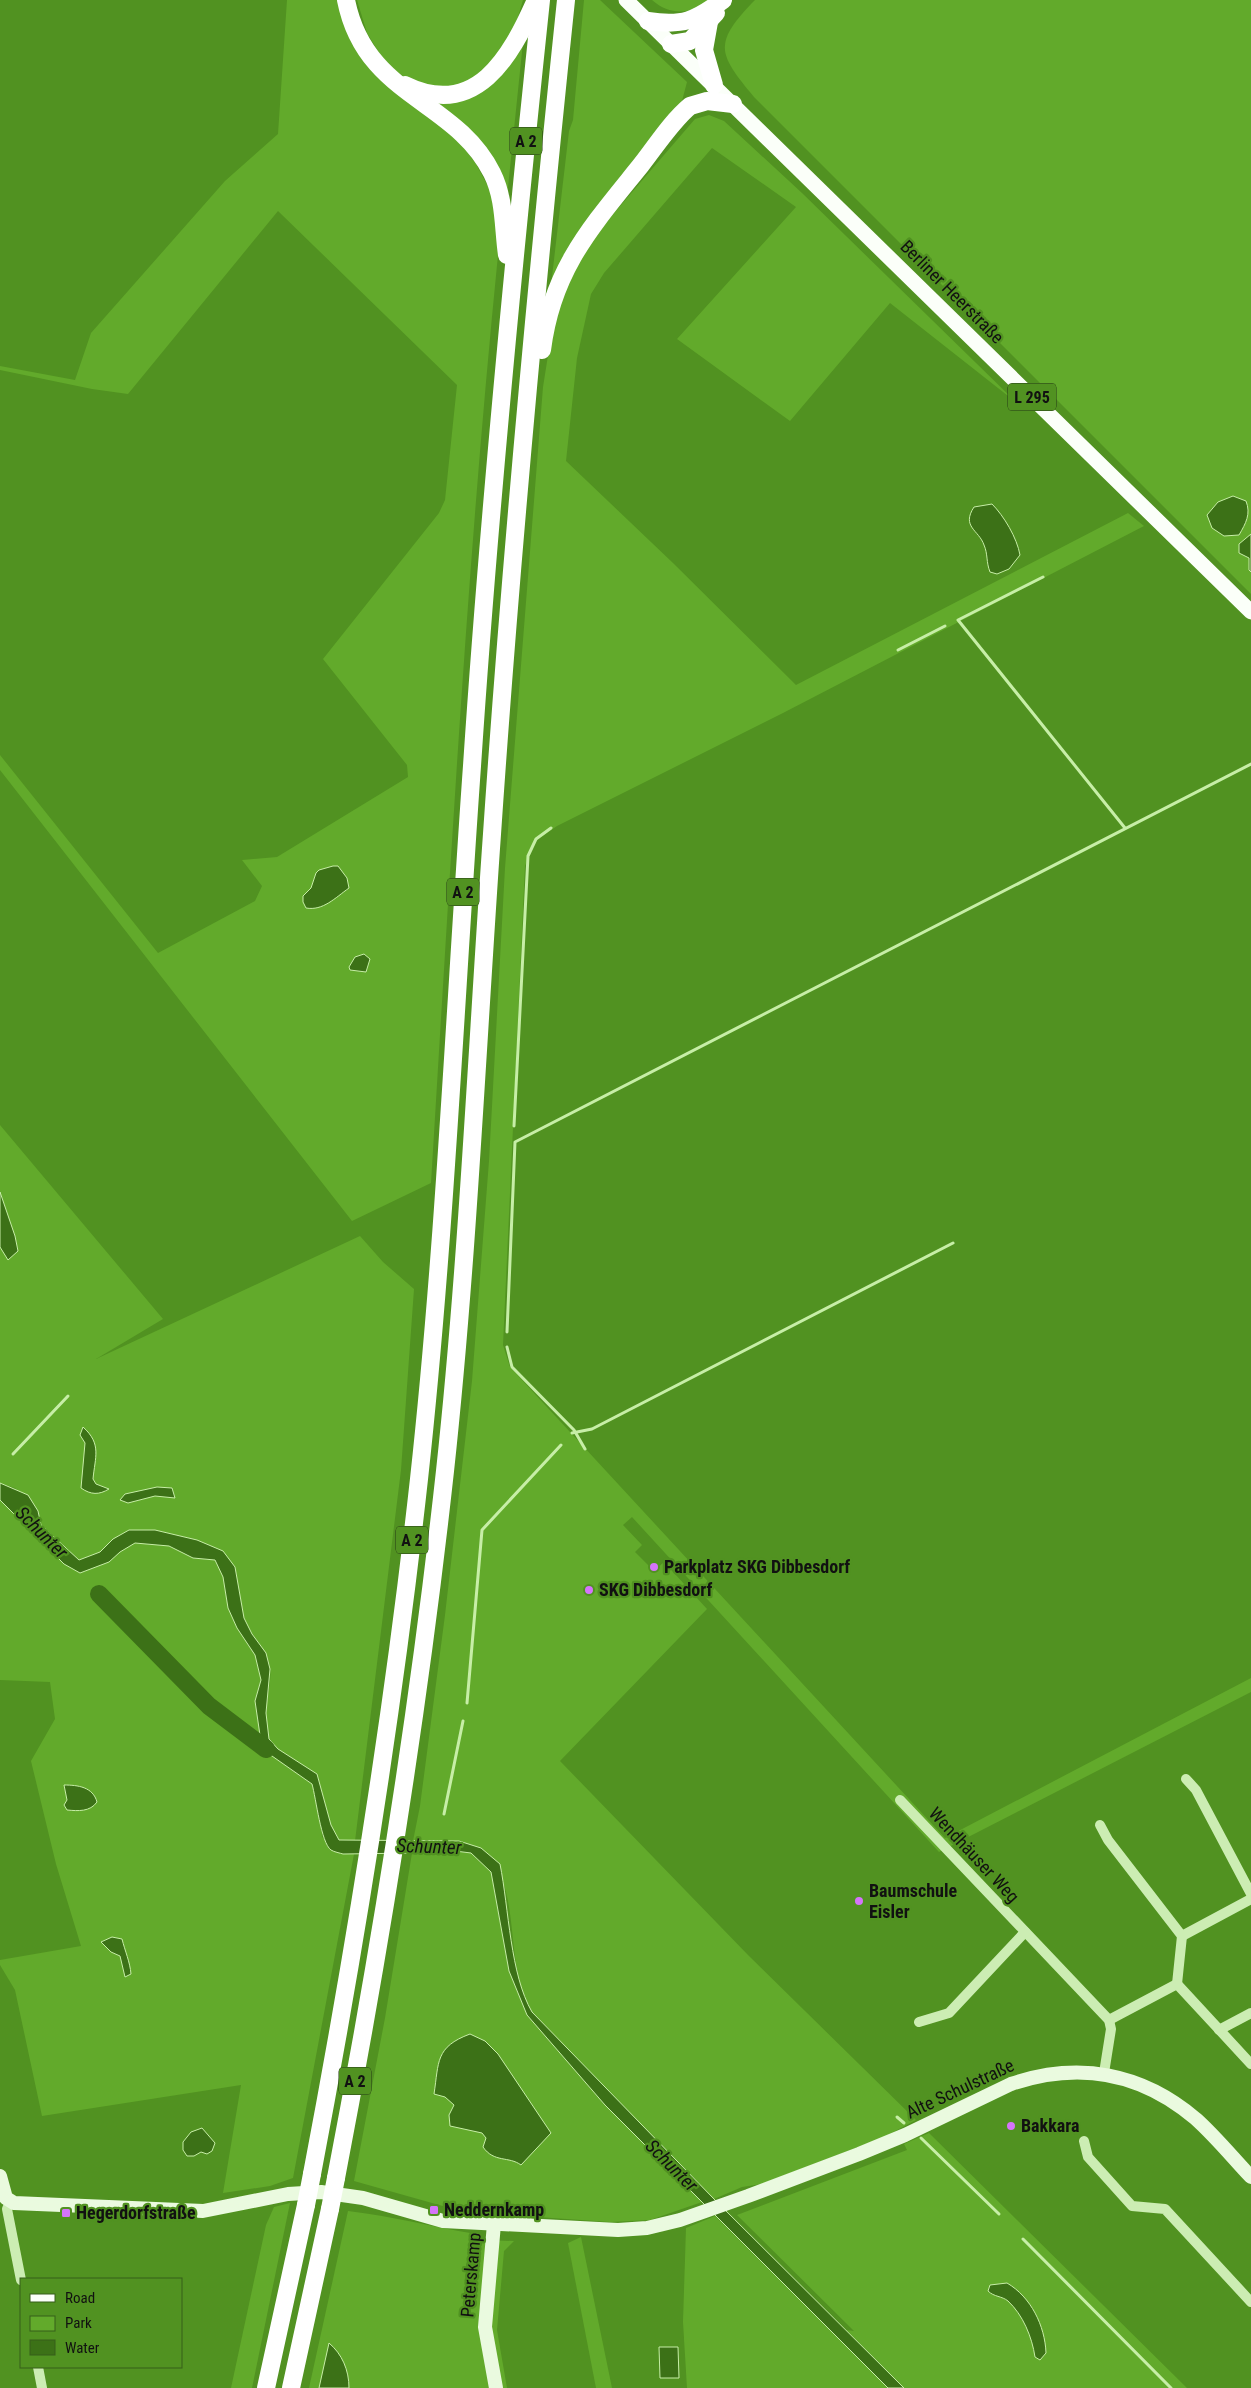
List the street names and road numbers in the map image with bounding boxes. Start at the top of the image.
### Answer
road number: A 2 [510,128,542,154]
street label: Berliner Heerstraße [896,236,1008,348]
road number: L 295 [1008,384,1056,411]
road number: A 2 [447,879,479,906]
road number: A 2 [396,1526,428,1554]
street label: Wendhäuser Weg [925,1803,1024,1907]
street label: Alte Schulstraße [902,2054,1017,2123]
road number: A 2 [339,2068,371,2094]
street label: Peterskamp [456,2232,485,2318]

